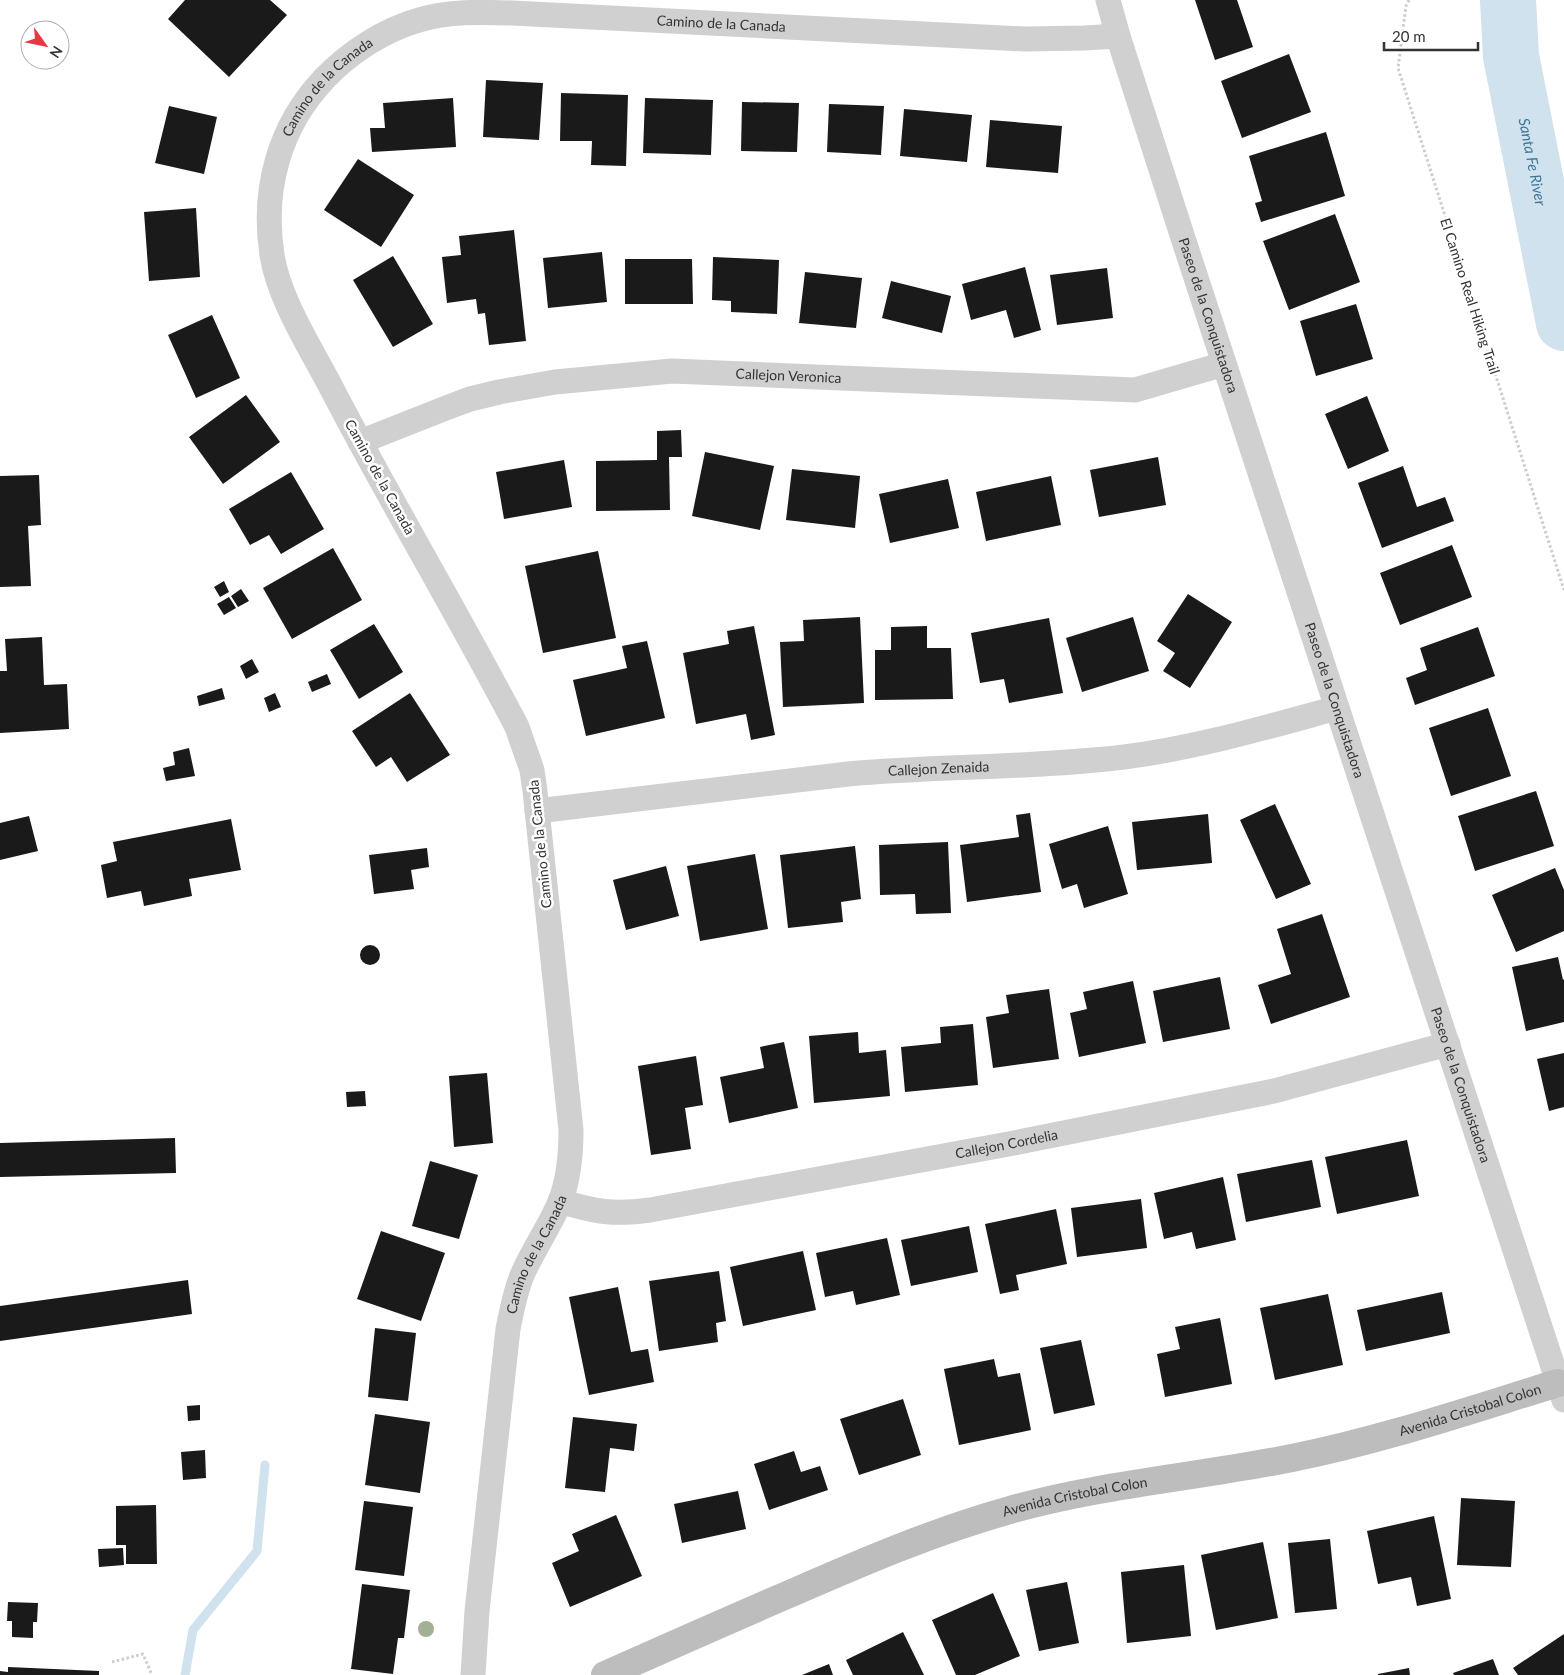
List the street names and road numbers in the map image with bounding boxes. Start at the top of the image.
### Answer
street label: Camino de la Canada [656,11,786,35]
street label: Camino de la Canada [278,33,376,139]
street label: El Camino Real Hiking Trail [1437,216,1504,376]
street label: Paseo de la Conquistadora [1175,235,1242,395]
street label: Callejon Veronica [735,365,842,386]
street label: Camino de la Canada [342,416,419,537]
street label: Paseo de la Conquistadora [1302,620,1368,780]
street label: Callejon Zenaida [887,757,990,779]
street label: Camino de la Canada [524,779,555,909]
street label: Paseo de la Conquistadora [1428,1005,1495,1165]
street label: Callejon Cordelia [954,1125,1059,1162]
street label: Camino de la Canada [502,1193,570,1315]
street label: Avenida Cristobal Colon [1397,1380,1543,1439]
street label: Avenida Cristobal Colon [1000,1473,1149,1520]

